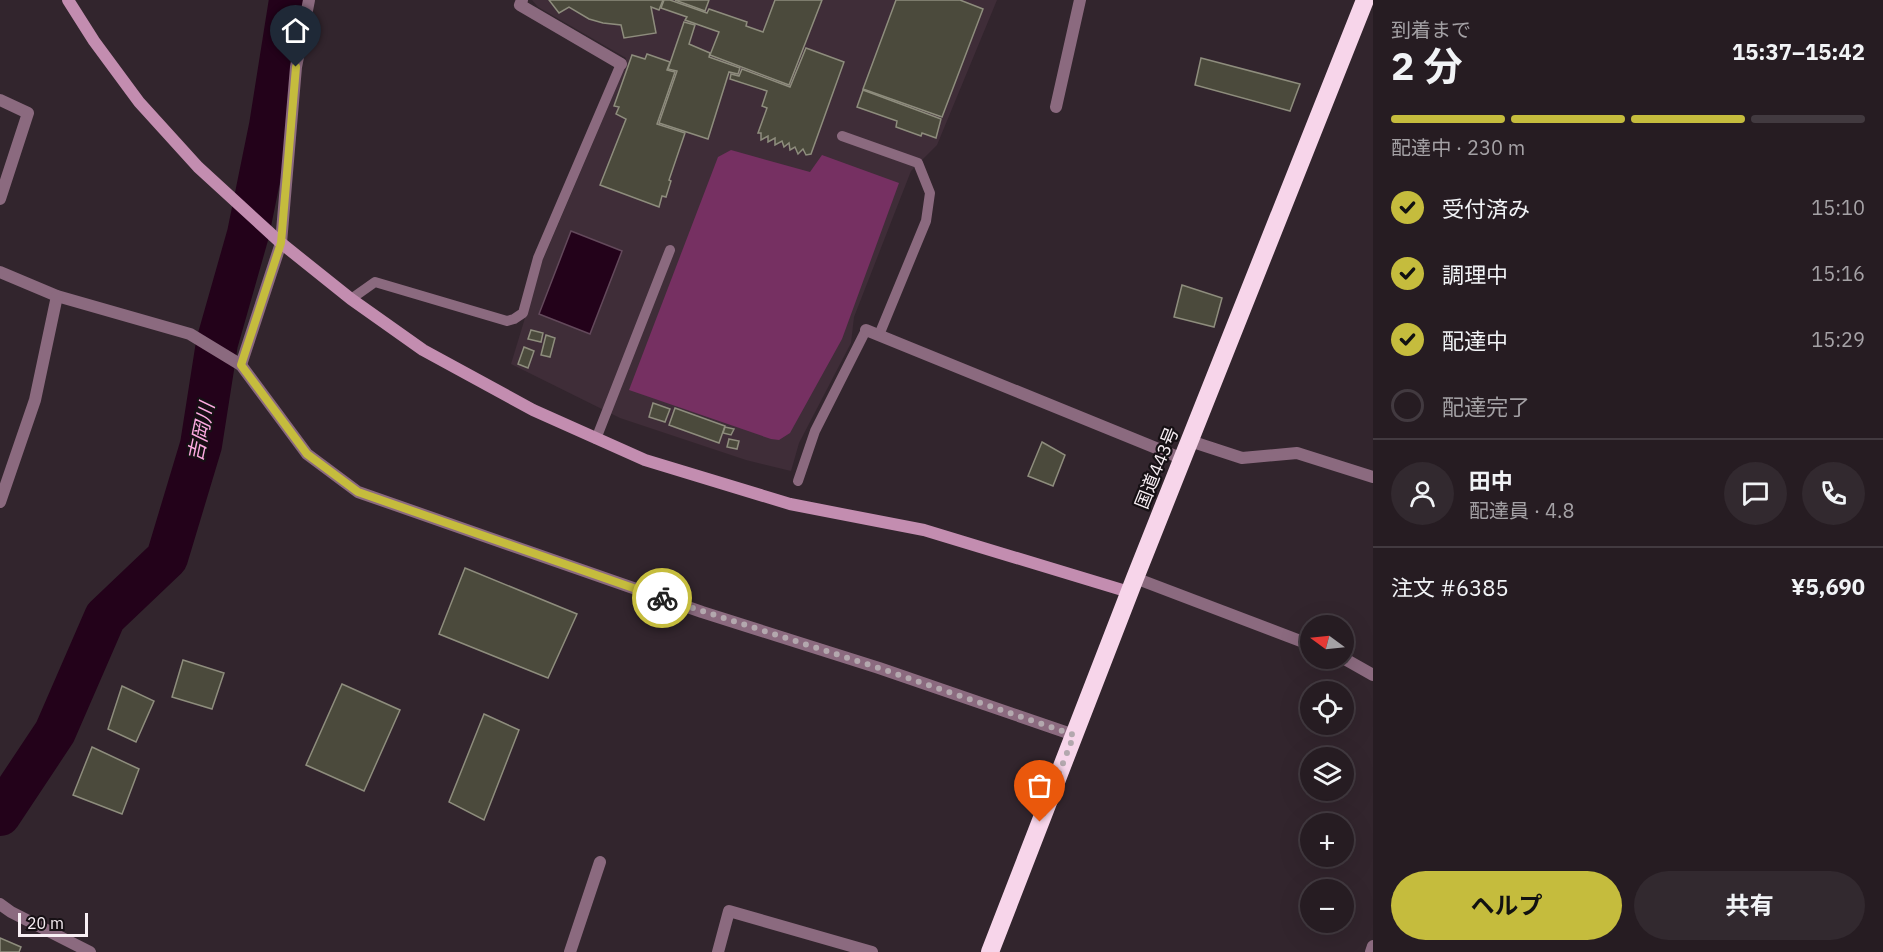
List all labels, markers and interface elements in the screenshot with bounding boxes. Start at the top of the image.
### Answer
pin [270,5,321,67]
icon: home [279,14,312,47]
text: 到着まで [1391,16,1471,43]
text: 15:37–15:42 [1732,37,1865,66]
text: 2 分 [1391,40,1463,91]
text: 配達中 · 230 m [1391,134,1525,161]
icon: check [1391,191,1424,224]
text: 受付済み [1442,194,1530,223]
text: 15:10 [1811,194,1865,221]
icon: check [1391,257,1424,290]
text: 調理中 [1442,260,1508,289]
text: 15:16 [1811,260,1865,287]
icon: check [1391,323,1424,356]
text: 配達中 [1442,326,1508,355]
text: 15:29 [1811,326,1865,353]
text: 配達完了 [1442,392,1530,421]
water label: 吉岡川 [181,398,220,464]
street label: 国道443号 [1130,423,1183,512]
button: person [1391,462,1454,525]
button: chat [1724,462,1787,525]
button: phone [1802,462,1865,525]
text: 田中 [1469,466,1513,495]
text: 配達員 · 4.8 [1469,497,1574,524]
courier [632,568,692,628]
text: ¥5,690 [1791,572,1865,601]
text: 注文 #6385 [1391,573,1509,602]
icon: bike [646,582,679,615]
north arrow [1300,615,1354,669]
map controls [1300,615,1354,933]
button: locate [1300,681,1354,735]
button: layers [1300,747,1354,801]
pin [1014,760,1065,822]
icon: bag [1023,769,1056,802]
button: + [1300,813,1354,867]
button: ヘルプ [1391,871,1622,940]
button: 共有 [1634,871,1865,940]
button: − [1300,879,1354,933]
scale bar [18,910,88,938]
text: 20 m [27,913,64,933]

